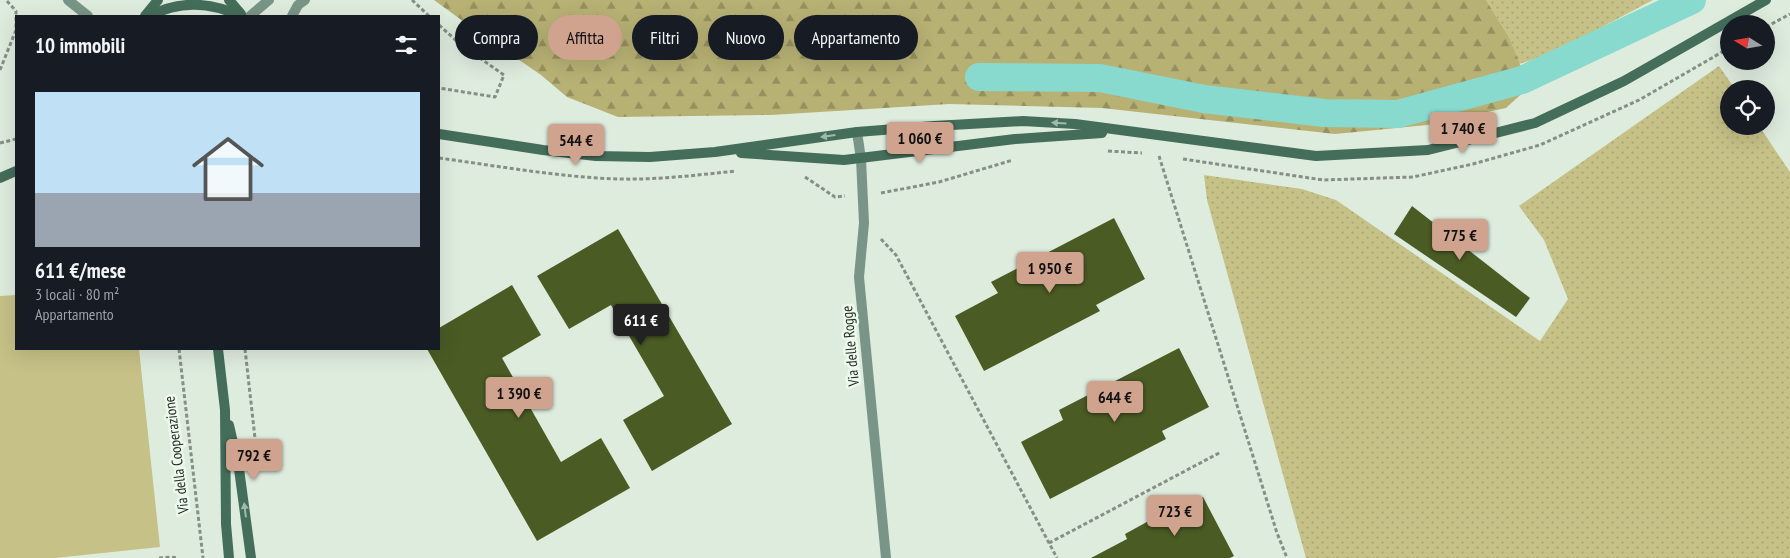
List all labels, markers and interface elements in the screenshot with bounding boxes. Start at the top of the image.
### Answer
chip: Compra [455,15,538,60]
chip: Affitta [548,15,622,60]
chip: Filtri [632,15,698,60]
chip: Nuovo [708,15,784,60]
chip: Appartamento [794,15,918,60]
north arrow [1720,15,1775,70]
map controls [1720,15,1775,135]
icon: filters [392,31,420,59]
text: 10 immobili [35,32,125,59]
button: locate [1720,80,1775,135]
pin: 1 740 € [1417,112,1509,154]
text: 1 740 € [1441,118,1485,138]
one-way arrow [1051,119,1067,127]
pin: 1 060 € [874,121,966,164]
icon: home [183,124,273,214]
pin: 544 € [541,124,611,166]
text: 1 060 € [898,128,942,148]
text: 544 € [559,130,593,150]
one-way arrow [819,132,835,140]
pin: 775 € [1425,218,1495,261]
text: 775 € [1443,225,1477,245]
pin: 1 950 € [1004,252,1096,294]
text: 611 €/mese [35,257,126,284]
text: 1 950 € [1028,258,1072,278]
text: 3 locali · 80 m² [35,284,119,304]
text: Appartamento [35,304,114,324]
pin: 611 € [606,304,676,346]
street label: Via delle Rogge [837,305,863,388]
text: 611 € [624,310,658,330]
pin: 1 390 € [473,376,565,419]
pin: 644 € [1080,380,1150,423]
text: 1 390 € [497,383,541,403]
text: 644 € [1098,387,1132,407]
street label: Via della Cooperazione [159,395,193,516]
pin: 792 € [219,438,289,481]
text: 792 € [237,445,271,465]
pin: 723 € [1140,494,1210,537]
one-way arrow [241,501,249,517]
text: 723 € [1158,501,1192,521]

